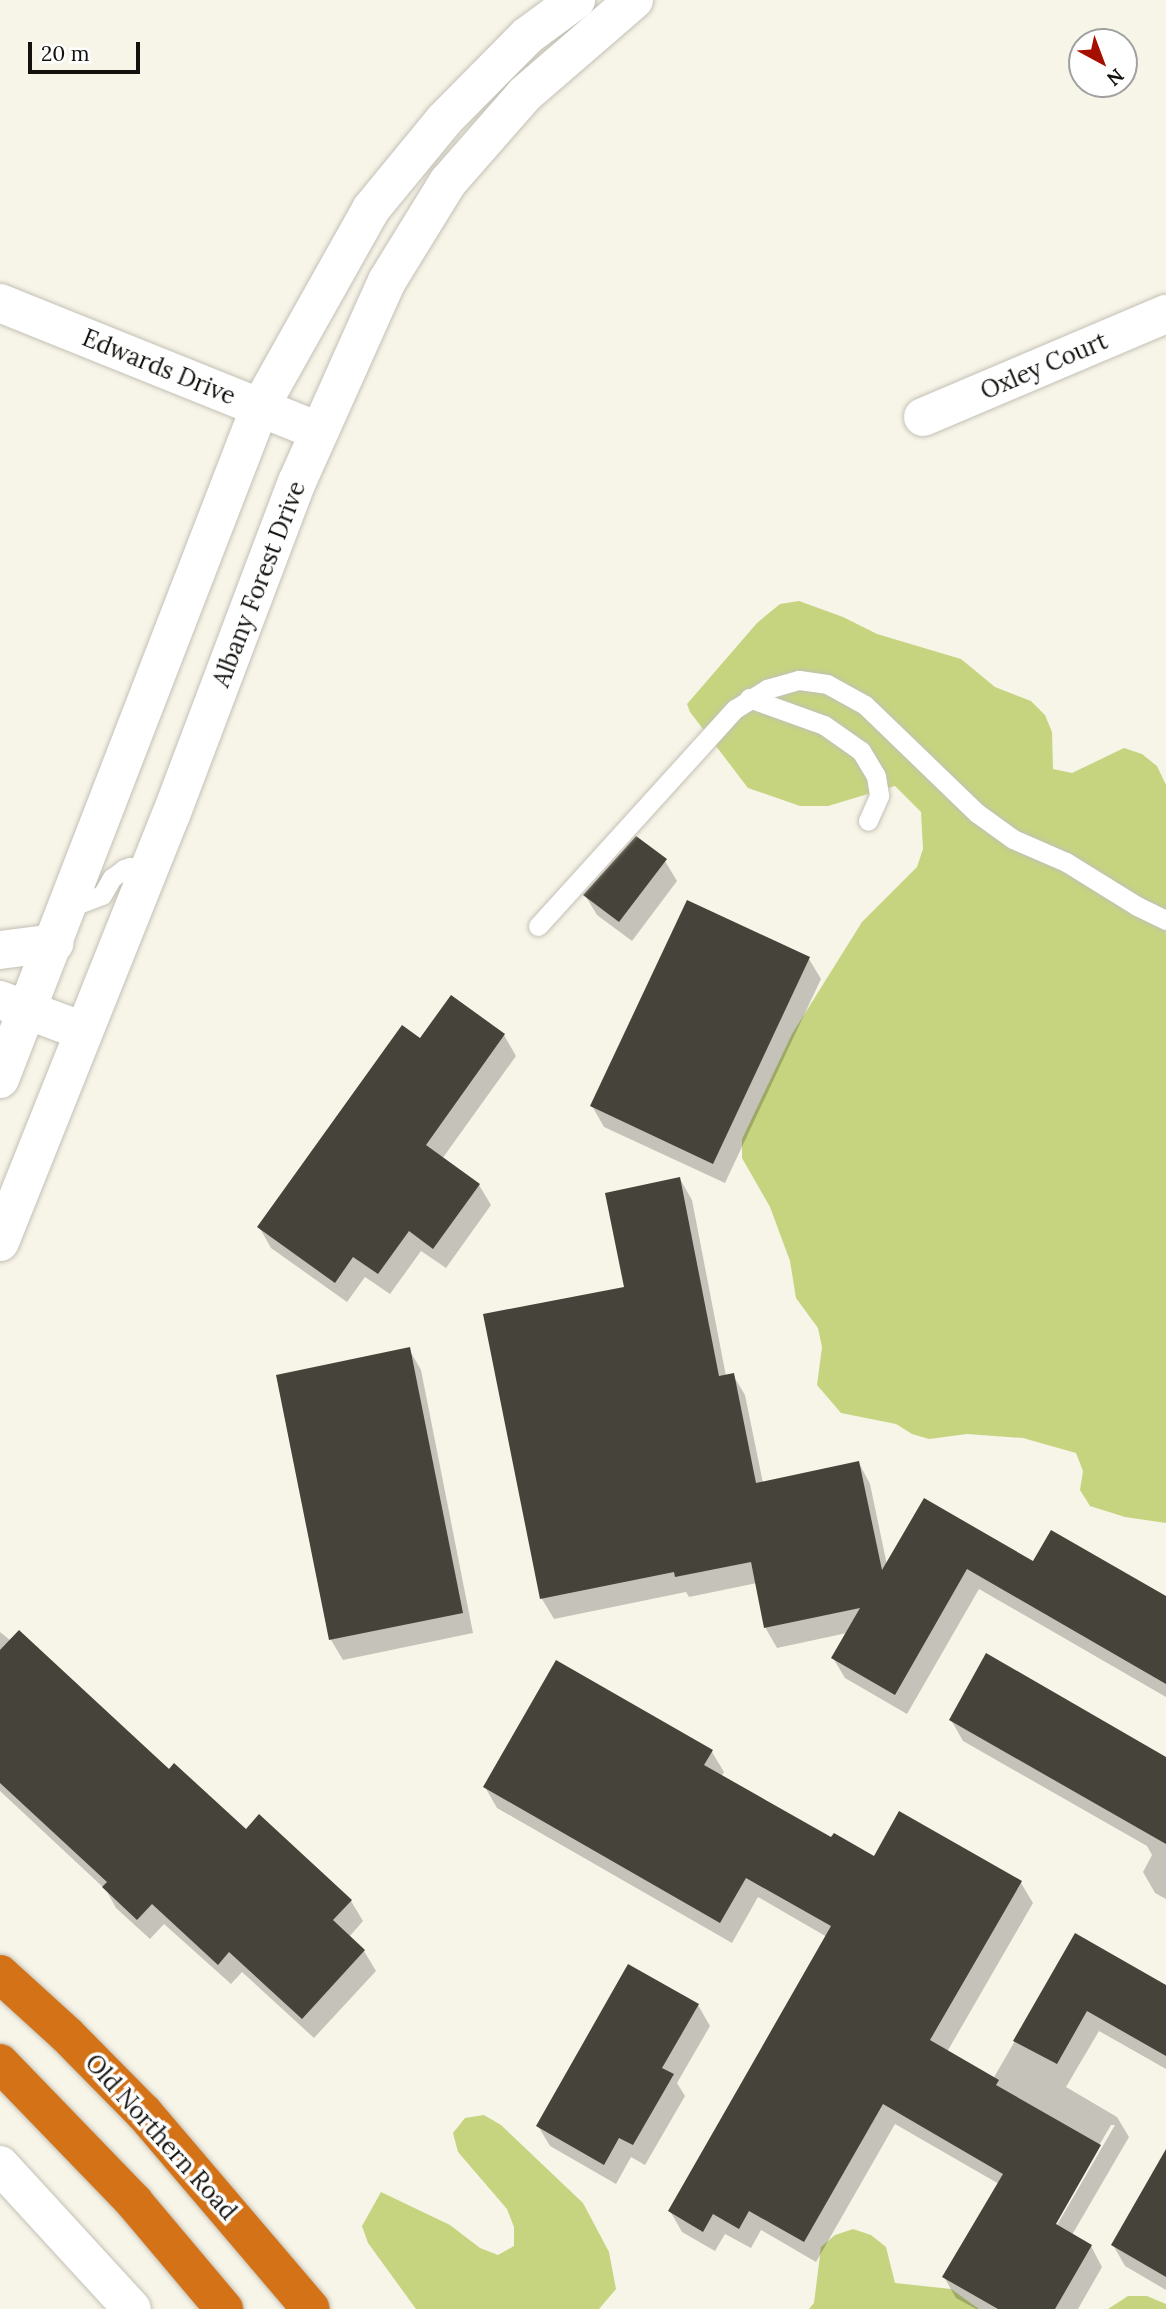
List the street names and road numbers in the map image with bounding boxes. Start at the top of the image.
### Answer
street label: Edwards Drive [78,323,240,411]
street label: Oxley Court [976,326,1112,406]
street label: Albany Forest Drive [206,477,312,691]
street label: Old Northern Road [79,2048,243,2226]

